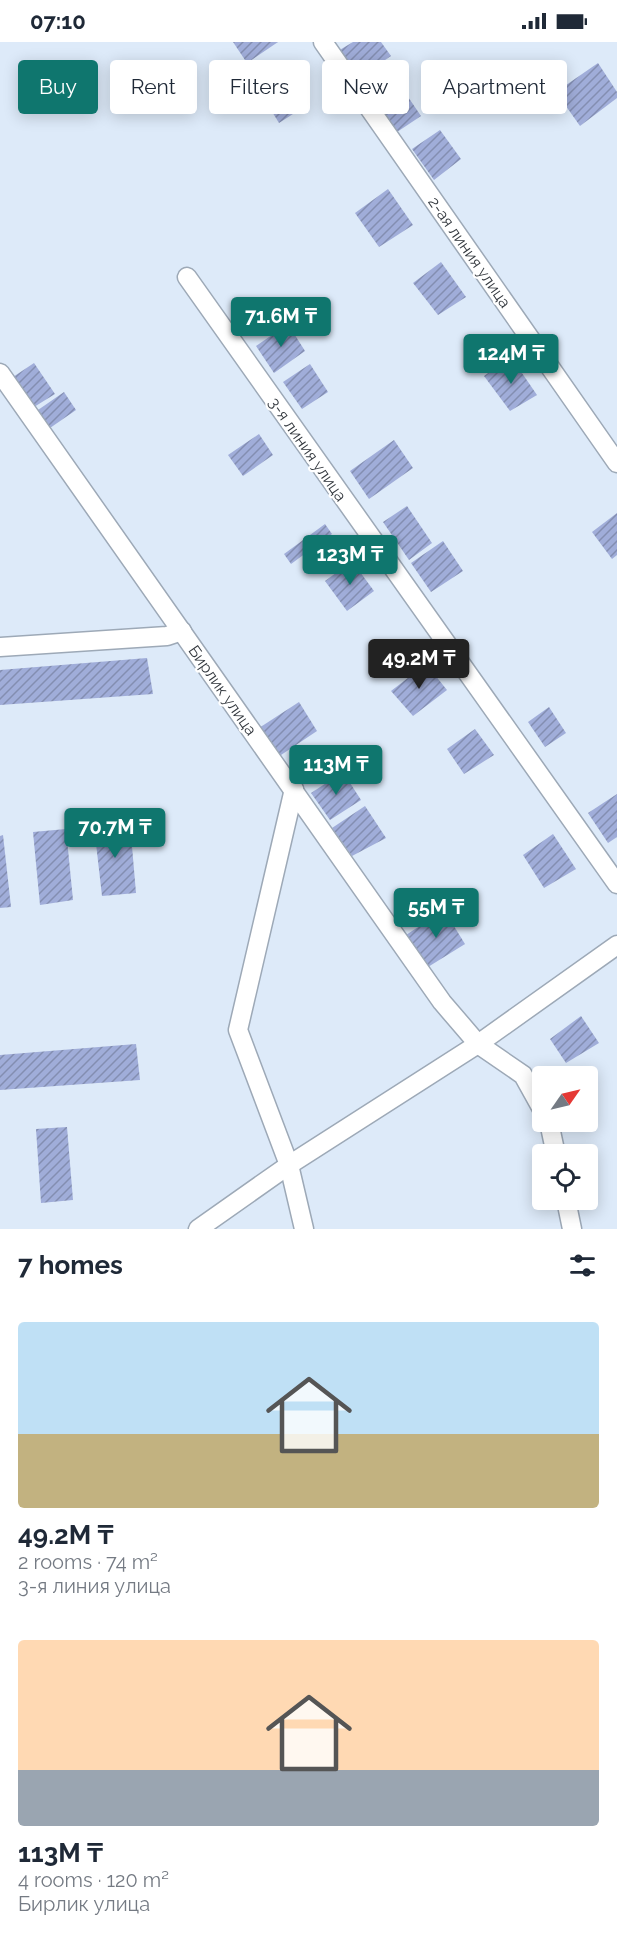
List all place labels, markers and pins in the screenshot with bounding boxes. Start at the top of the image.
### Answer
pin: 71.6M ₸ [226,297,336,348]
pin: 124M ₸ [462,334,560,385]
pin: 123M ₸ [301,535,399,586]
pin: 49.2M ₸ [364,639,474,690]
pin: 113M ₸ [287,745,385,796]
pin: 70.7M ₸ [60,808,170,859]
pin: 55M ₸ [394,888,478,939]

